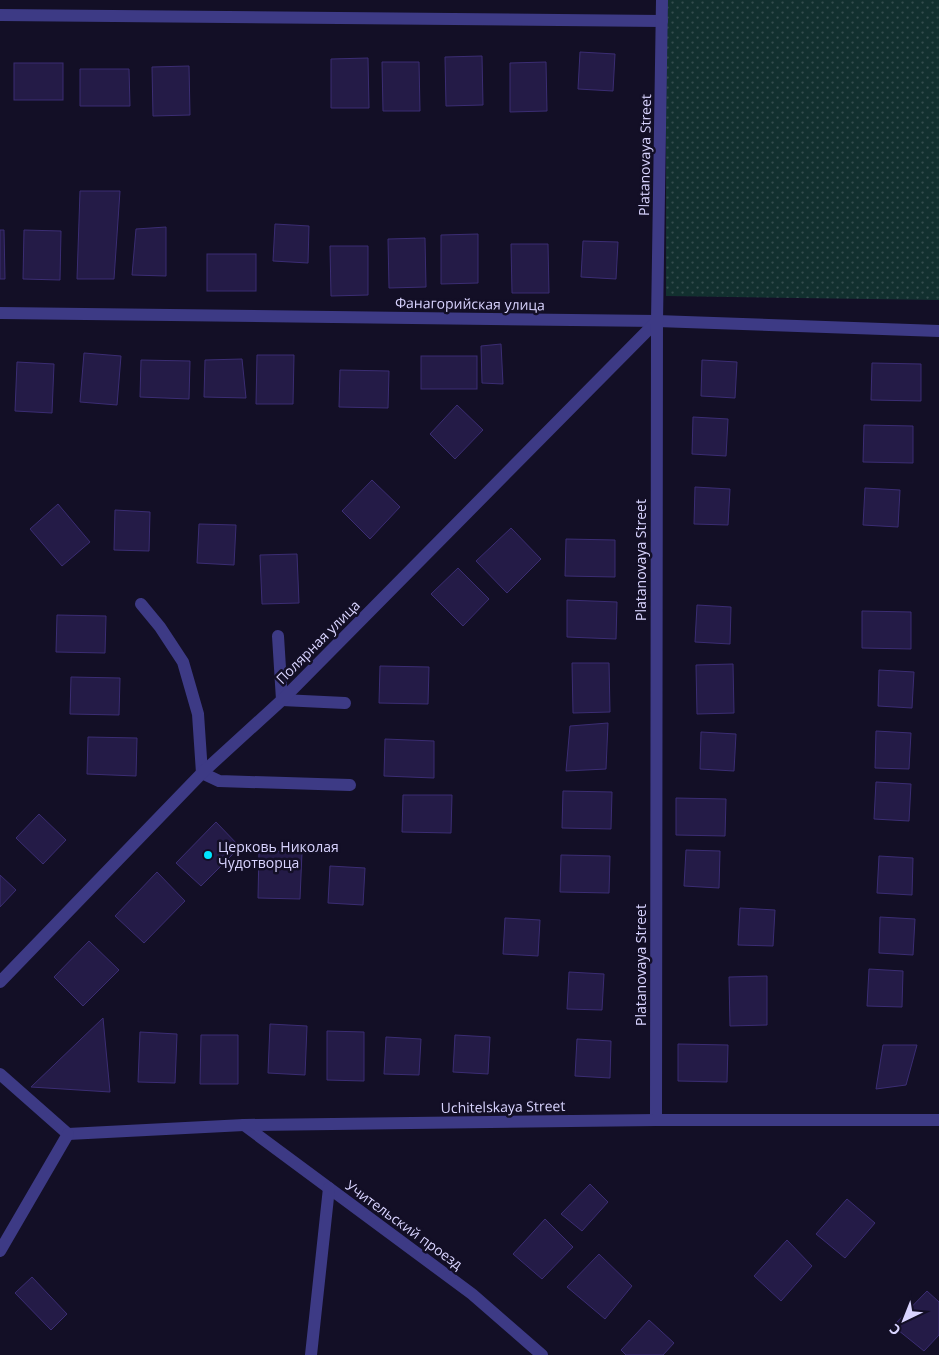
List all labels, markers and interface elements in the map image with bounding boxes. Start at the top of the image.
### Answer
street label: Platanovaya Street [634,94,655,216]
street label: Фанагорийская улица [395,293,545,314]
street label: Platanovaya Street [631,499,650,621]
street label: Полярная улица [272,596,364,688]
place label: Церковь Николая Чудотворца [218,837,339,872]
marker: Церковь Николая Чудотворца [202,849,214,861]
street label: Platanovaya Street [631,904,650,1026]
street label: Uchitelskaya Street [440,1096,566,1117]
street label: Учительский проезд [342,1176,467,1274]
north arrow [879,1295,929,1345]
text: С [885,1320,905,1340]

